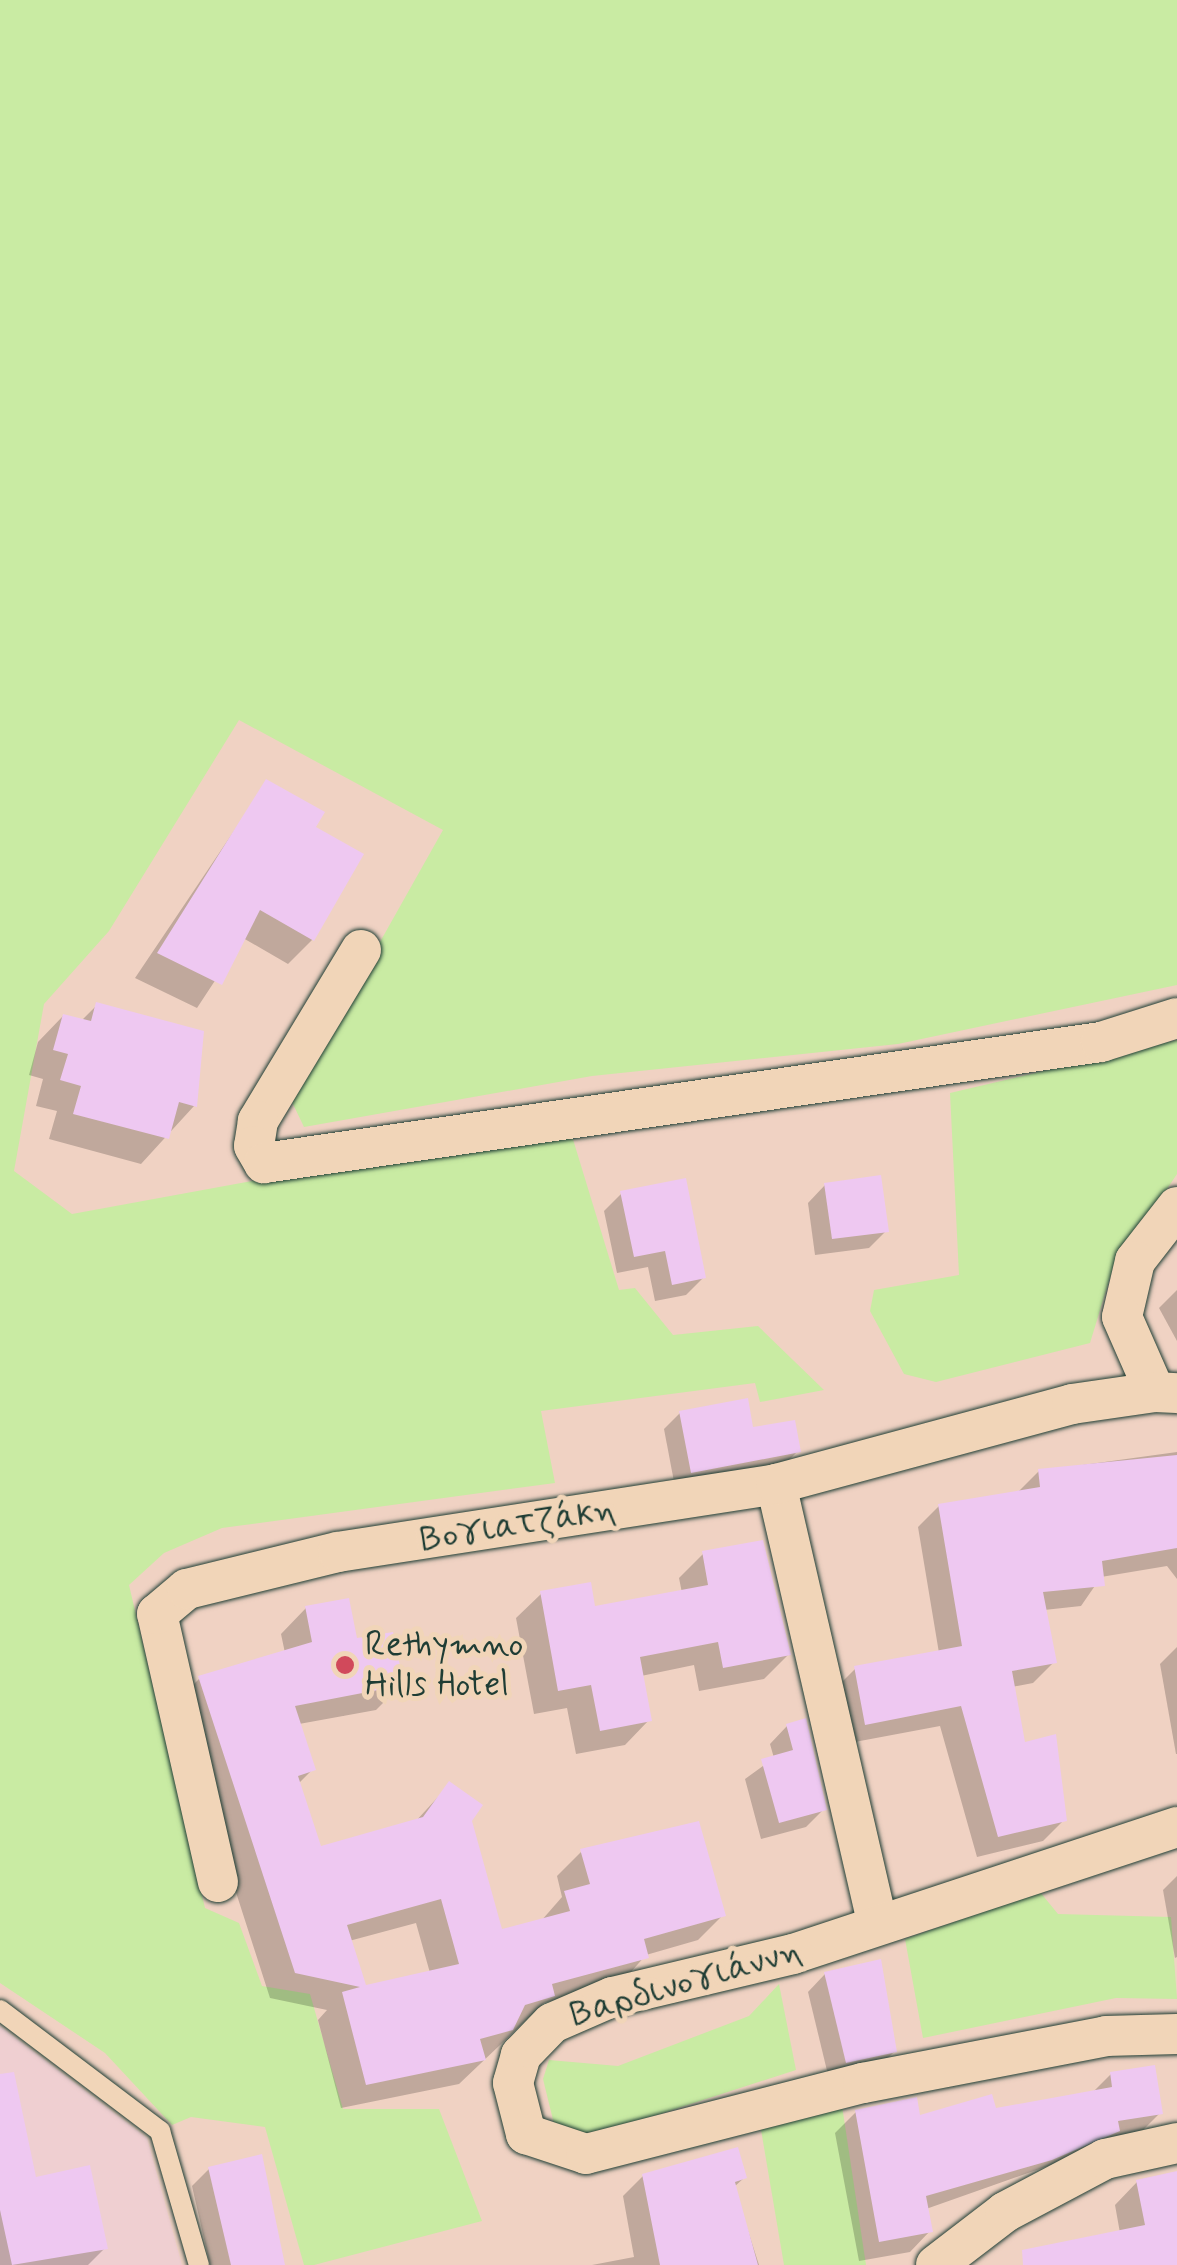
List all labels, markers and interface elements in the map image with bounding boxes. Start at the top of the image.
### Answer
street label: Βογιατζάκη [417,1489,619,1561]
place label: Rethymno Hills Hotel [365,1624,523,1706]
marker: Rethymno Hills Hotel [334,1654,356,1676]
street label: Βαρδινογιάννη [565,1930,807,2036]

